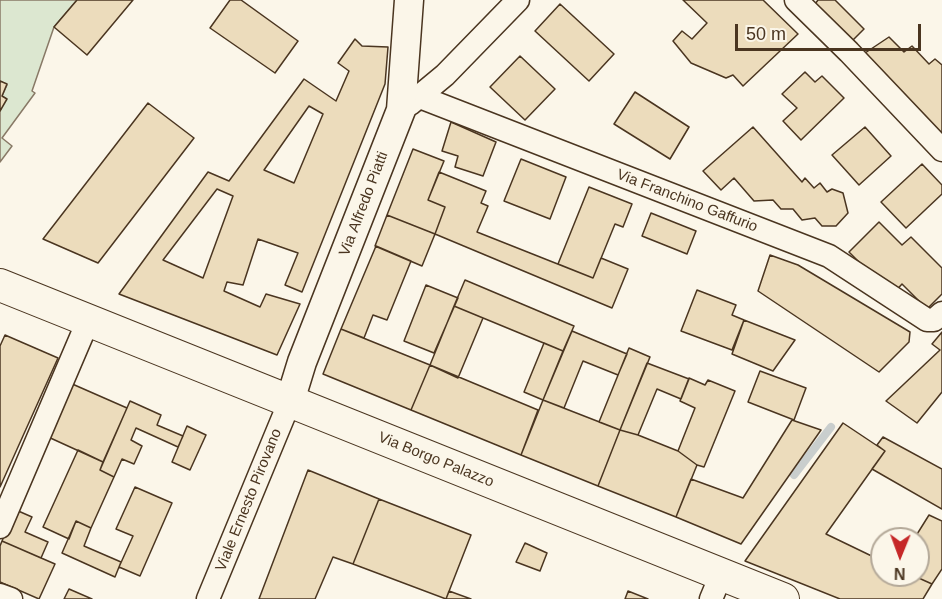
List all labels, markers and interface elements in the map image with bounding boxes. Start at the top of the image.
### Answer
scale bar [738,12,924,50]
text: 50 m [746,24,786,44]
street label: Via Alfredo Piatti [336,149,392,259]
street label: Via Franchino Gaffurio [614,166,760,236]
street label: Viale Ernesto Pirovano [212,426,286,574]
street label: Via Borgo Palazzo [376,429,496,491]
north arrow [870,527,930,587]
text: N [894,565,906,582]

